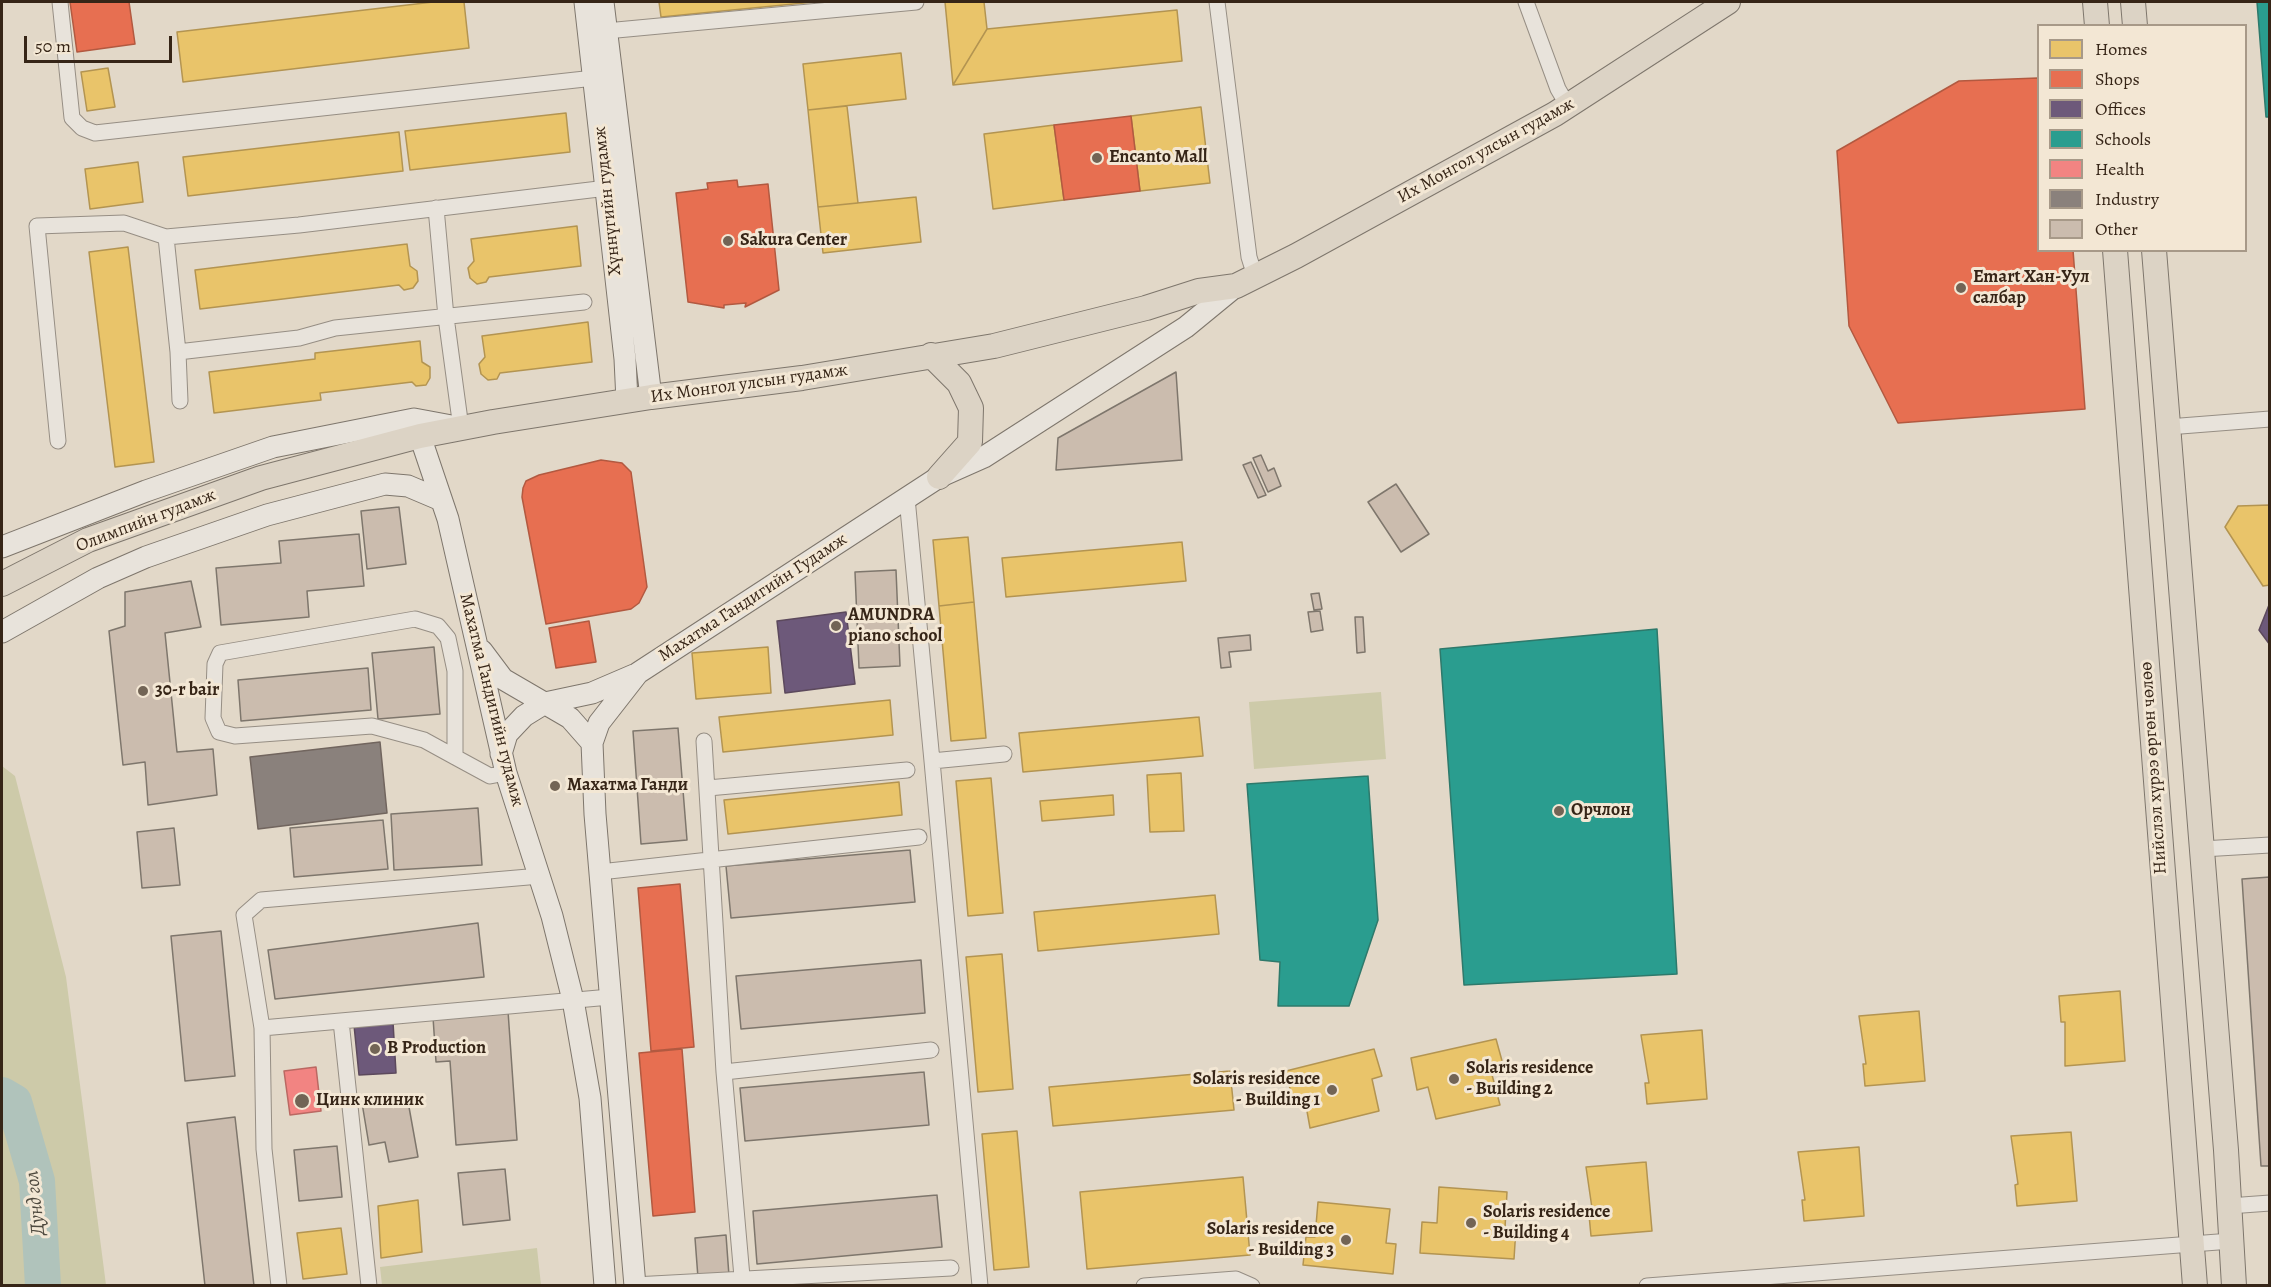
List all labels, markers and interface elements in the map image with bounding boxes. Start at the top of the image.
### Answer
scale bar [27,24,176,62]
legend [2037,24,2247,252]
text: 50 m [35,34,71,58]
text: Homes [2095,37,2147,61]
text: Shops [2095,67,2140,91]
street label: Их Монгол улсын гудамж [1394,93,1578,209]
text: Offices [2095,97,2146,121]
street label: Хүннүгийн гудамж [589,125,627,277]
text: Schools [2095,127,2151,151]
place label: Encanto Mall [1109,147,1207,169]
marker: Encanto Mall [1090,151,1104,165]
text: Health [2095,157,2145,181]
text: Industry [2095,187,2159,211]
text: Other [2095,217,2138,241]
place label: Sakura Center [740,230,847,252]
marker: Sakura Center [721,234,735,248]
place label: Emart Хан-Уул салбар [1973,267,2089,310]
marker: Emart Хан-Уул салбар [1954,281,1968,295]
street label: Их Монгол улсын гудамж [649,359,849,409]
street label: Олимпийн гудамж [73,484,219,558]
street label: Махатма Гандигийн Гудамж [655,529,851,667]
street label: Махатма Гандигийн гудамж [454,591,528,809]
place label: AMUNDRA piano school [848,605,942,648]
marker: AMUNDRA piano school [829,619,843,633]
street label: Нийслэл хүрээ өргөн чөлөө [2136,661,2172,875]
place label: 30-r bair [155,680,219,702]
marker: 30-r bair [136,684,150,698]
place label: Махатма Ганди [567,775,688,797]
marker: Махатма Ганди [548,779,562,793]
place label: Орчлон [1571,800,1631,822]
marker: Орчлон [1552,804,1566,818]
place label: B Production [387,1038,486,1060]
marker: B Production [368,1042,382,1056]
place label: Solaris residence - Building 2 [1466,1058,1593,1100]
place label: Solaris residence - Building 1 [1193,1069,1320,1112]
marker: Solaris residence - Building 2 [1447,1072,1461,1086]
marker: Solaris residence - Building 1 [1325,1083,1339,1097]
place label: Цинк клиник [316,1090,424,1112]
marker: Цинк клиник [293,1092,311,1110]
water label: Дунд гол [21,1170,51,1236]
place label: Solaris residence - Building 4 [1483,1202,1610,1244]
marker: Solaris residence - Building 4 [1464,1216,1478,1230]
place label: Solaris residence - Building 3 [1207,1219,1334,1262]
marker: Solaris residence - Building 3 [1339,1233,1353,1247]

